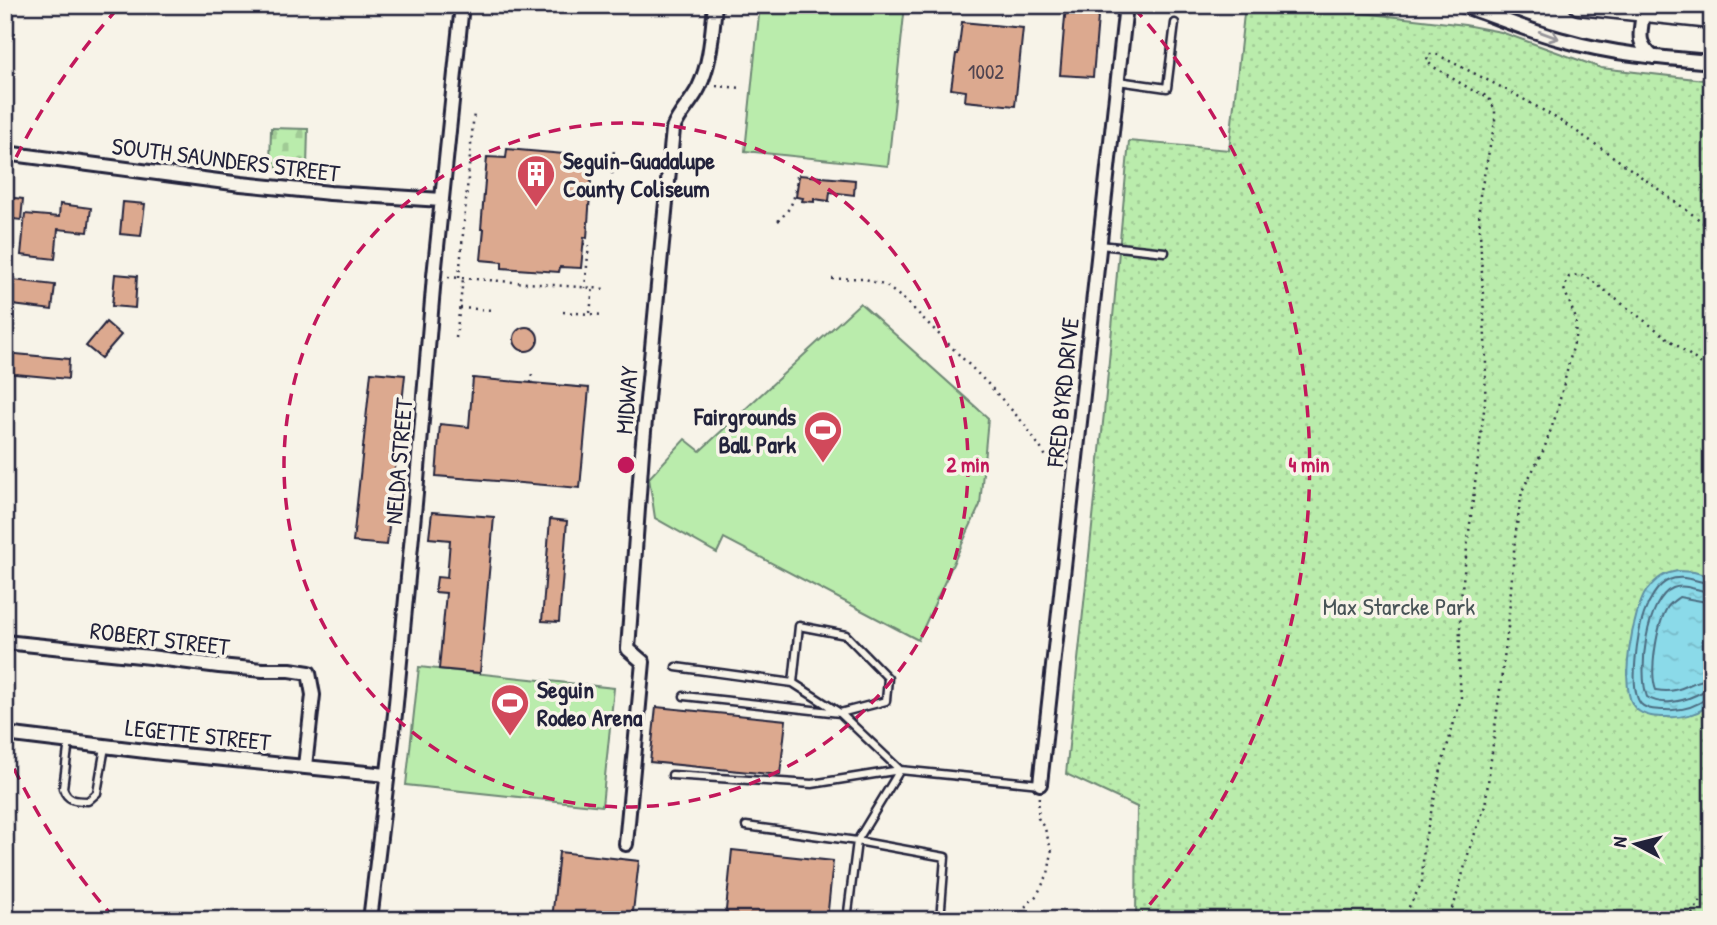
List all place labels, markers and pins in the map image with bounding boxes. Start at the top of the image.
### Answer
place label: Seguin-Guadalupe County Coliseum [563,144,715,205]
building icon: Seguin-Guadalupe County Coliseum [515,153,557,208]
place label: Fairgrounds Ball Park [693,400,796,460]
sports icon: Fairgrounds Ball Park [802,409,844,464]
centre of rings [614,453,638,477]
place label: Seguin Rodeo Arena [537,673,643,733]
sports icon: Seguin Rodeo Arena [489,682,531,737]

